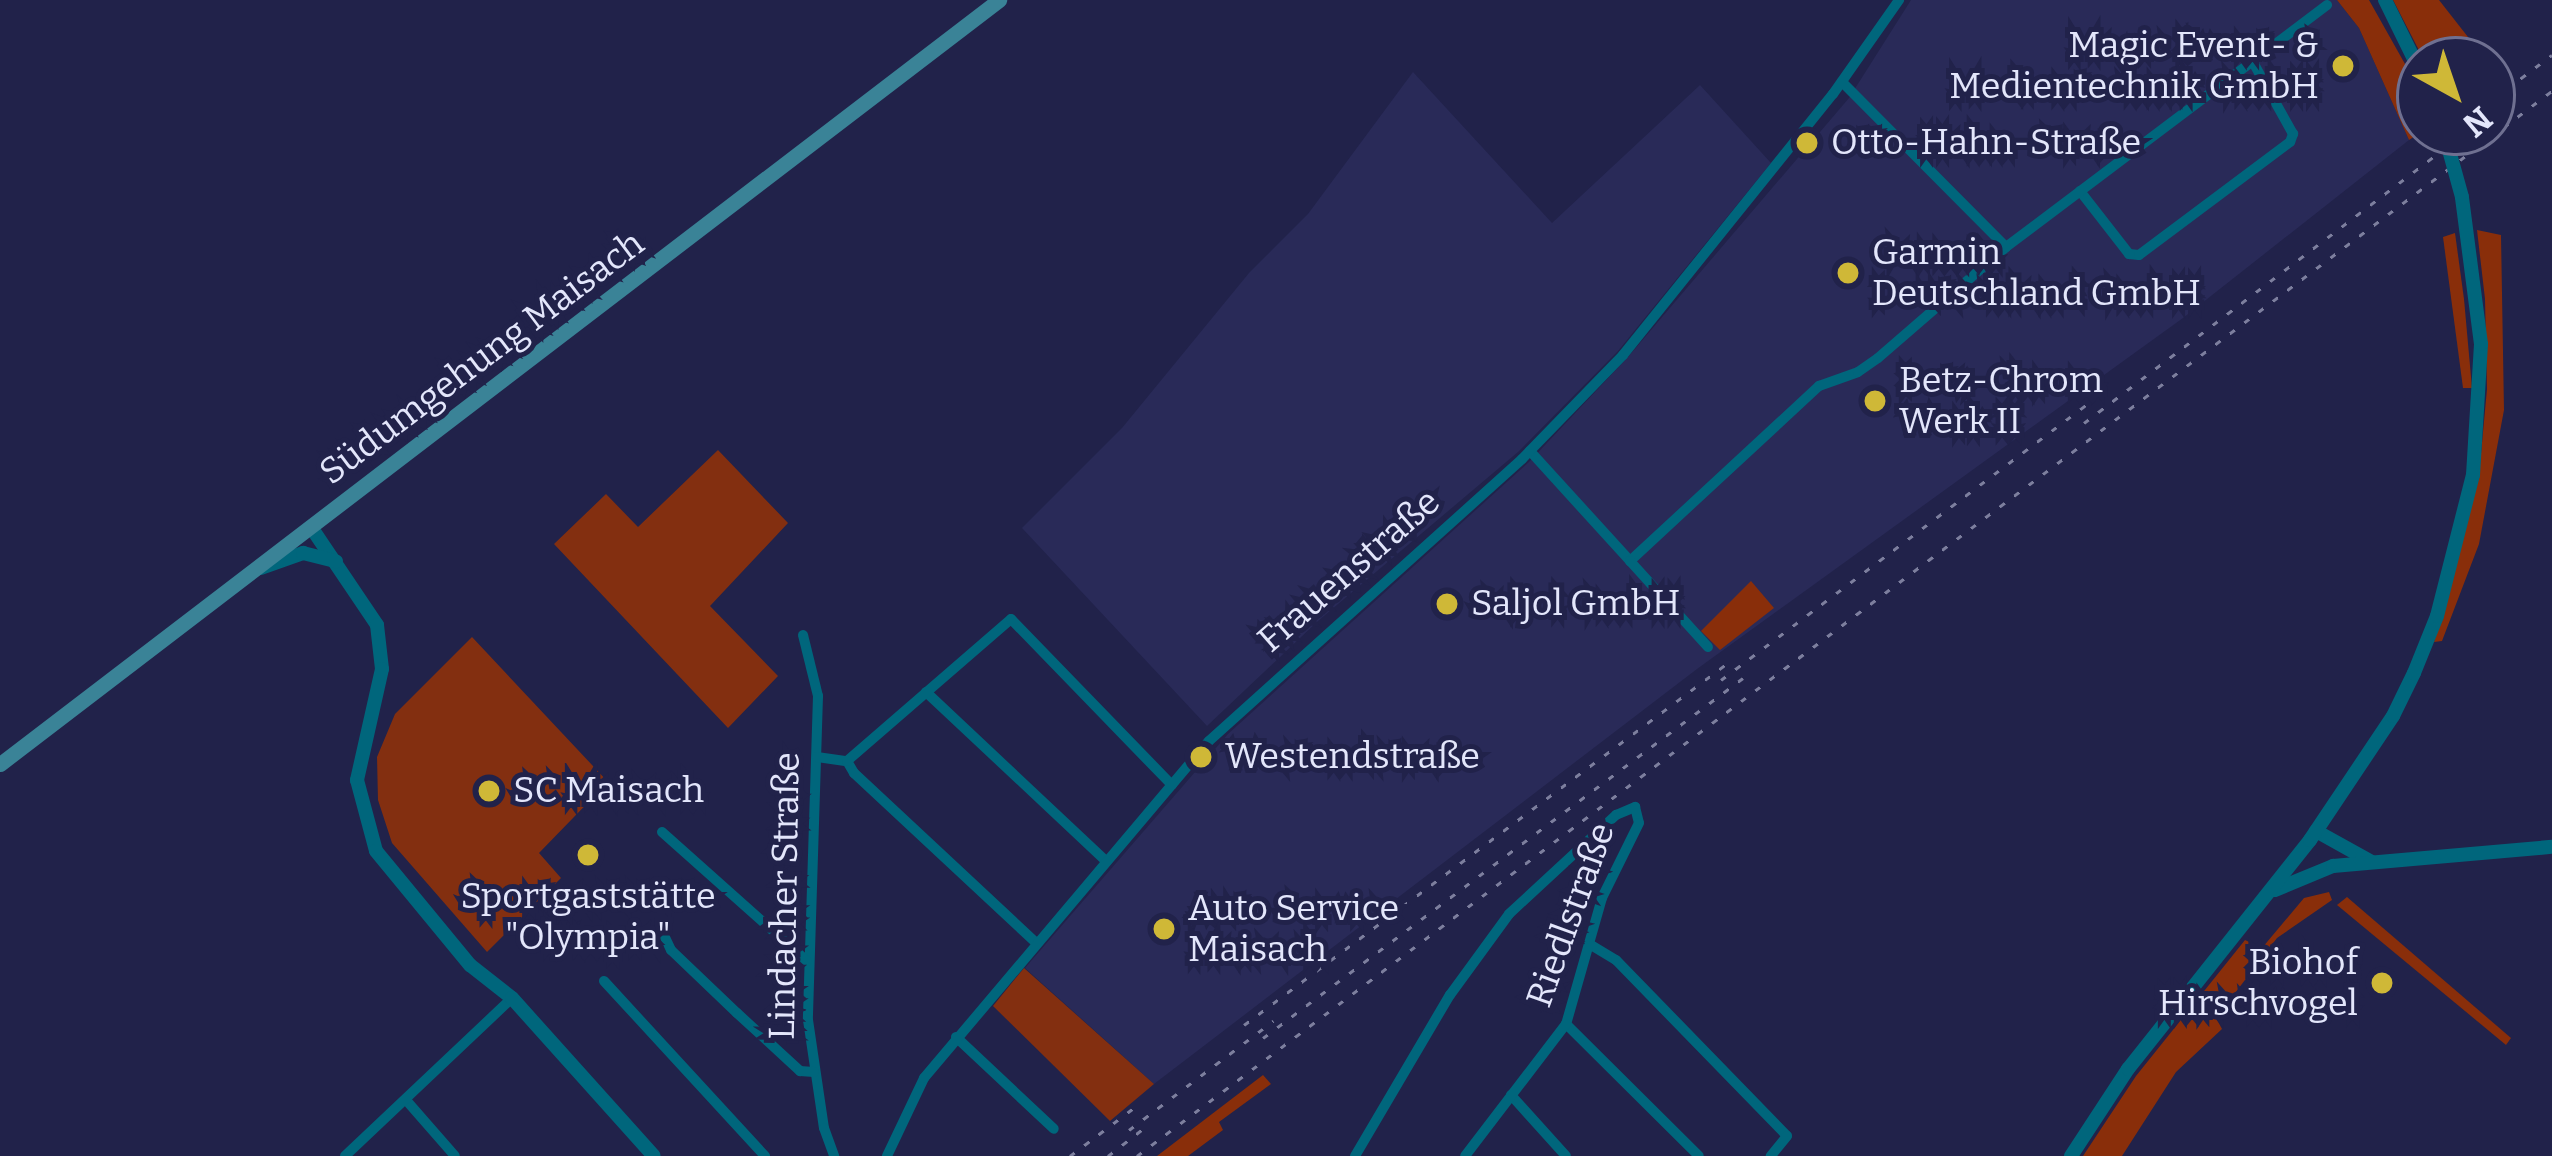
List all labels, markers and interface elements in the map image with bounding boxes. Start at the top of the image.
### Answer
place label: Magic Event- & Medientechnik GmbH [1949,23,2319,108]
north arrow [2396,36,2516,156]
marker: Magic Event- & Medientechnik GmbH [2330,53,2356,79]
text: N [2455,98,2500,145]
place label: Otto-Hahn-Straße [1831,121,2141,165]
marker: Otto-Hahn-Straße [1794,130,1820,156]
street label: Südumgehung Maisach [311,222,653,494]
place label: Garmin Deutschland GmbH [1872,230,2201,315]
marker: Garmin Deutschland GmbH [1835,260,1861,286]
place label: Betz-Chrom Werk II [1899,358,2103,443]
marker: Betz-Chrom Werk II [1862,388,1888,414]
street label: Frauenstraße [1249,480,1449,662]
place label: Saljol GmbH [1471,582,1680,626]
marker: Saljol GmbH [1434,591,1460,617]
place label: Westendstraße [1225,735,1480,779]
marker: Westendstraße [1188,744,1214,770]
street label: Lindacher Straße [761,752,809,1040]
place label: SC Maisach [513,769,704,813]
marker: SC Maisach [476,778,502,804]
street label: Riedlstraße [1518,817,1624,1013]
marker: Sportgaststätte "Olympia" [575,842,601,868]
place label: Sportgaststätte "Olympia" [460,874,716,959]
place label: Auto Service Maisach [1188,886,1399,971]
marker: Auto Service Maisach [1151,916,1177,942]
place label: Biohof Hirschvogel [2158,940,2358,1025]
marker: Biohof Hirschvogel [2369,970,2395,996]

